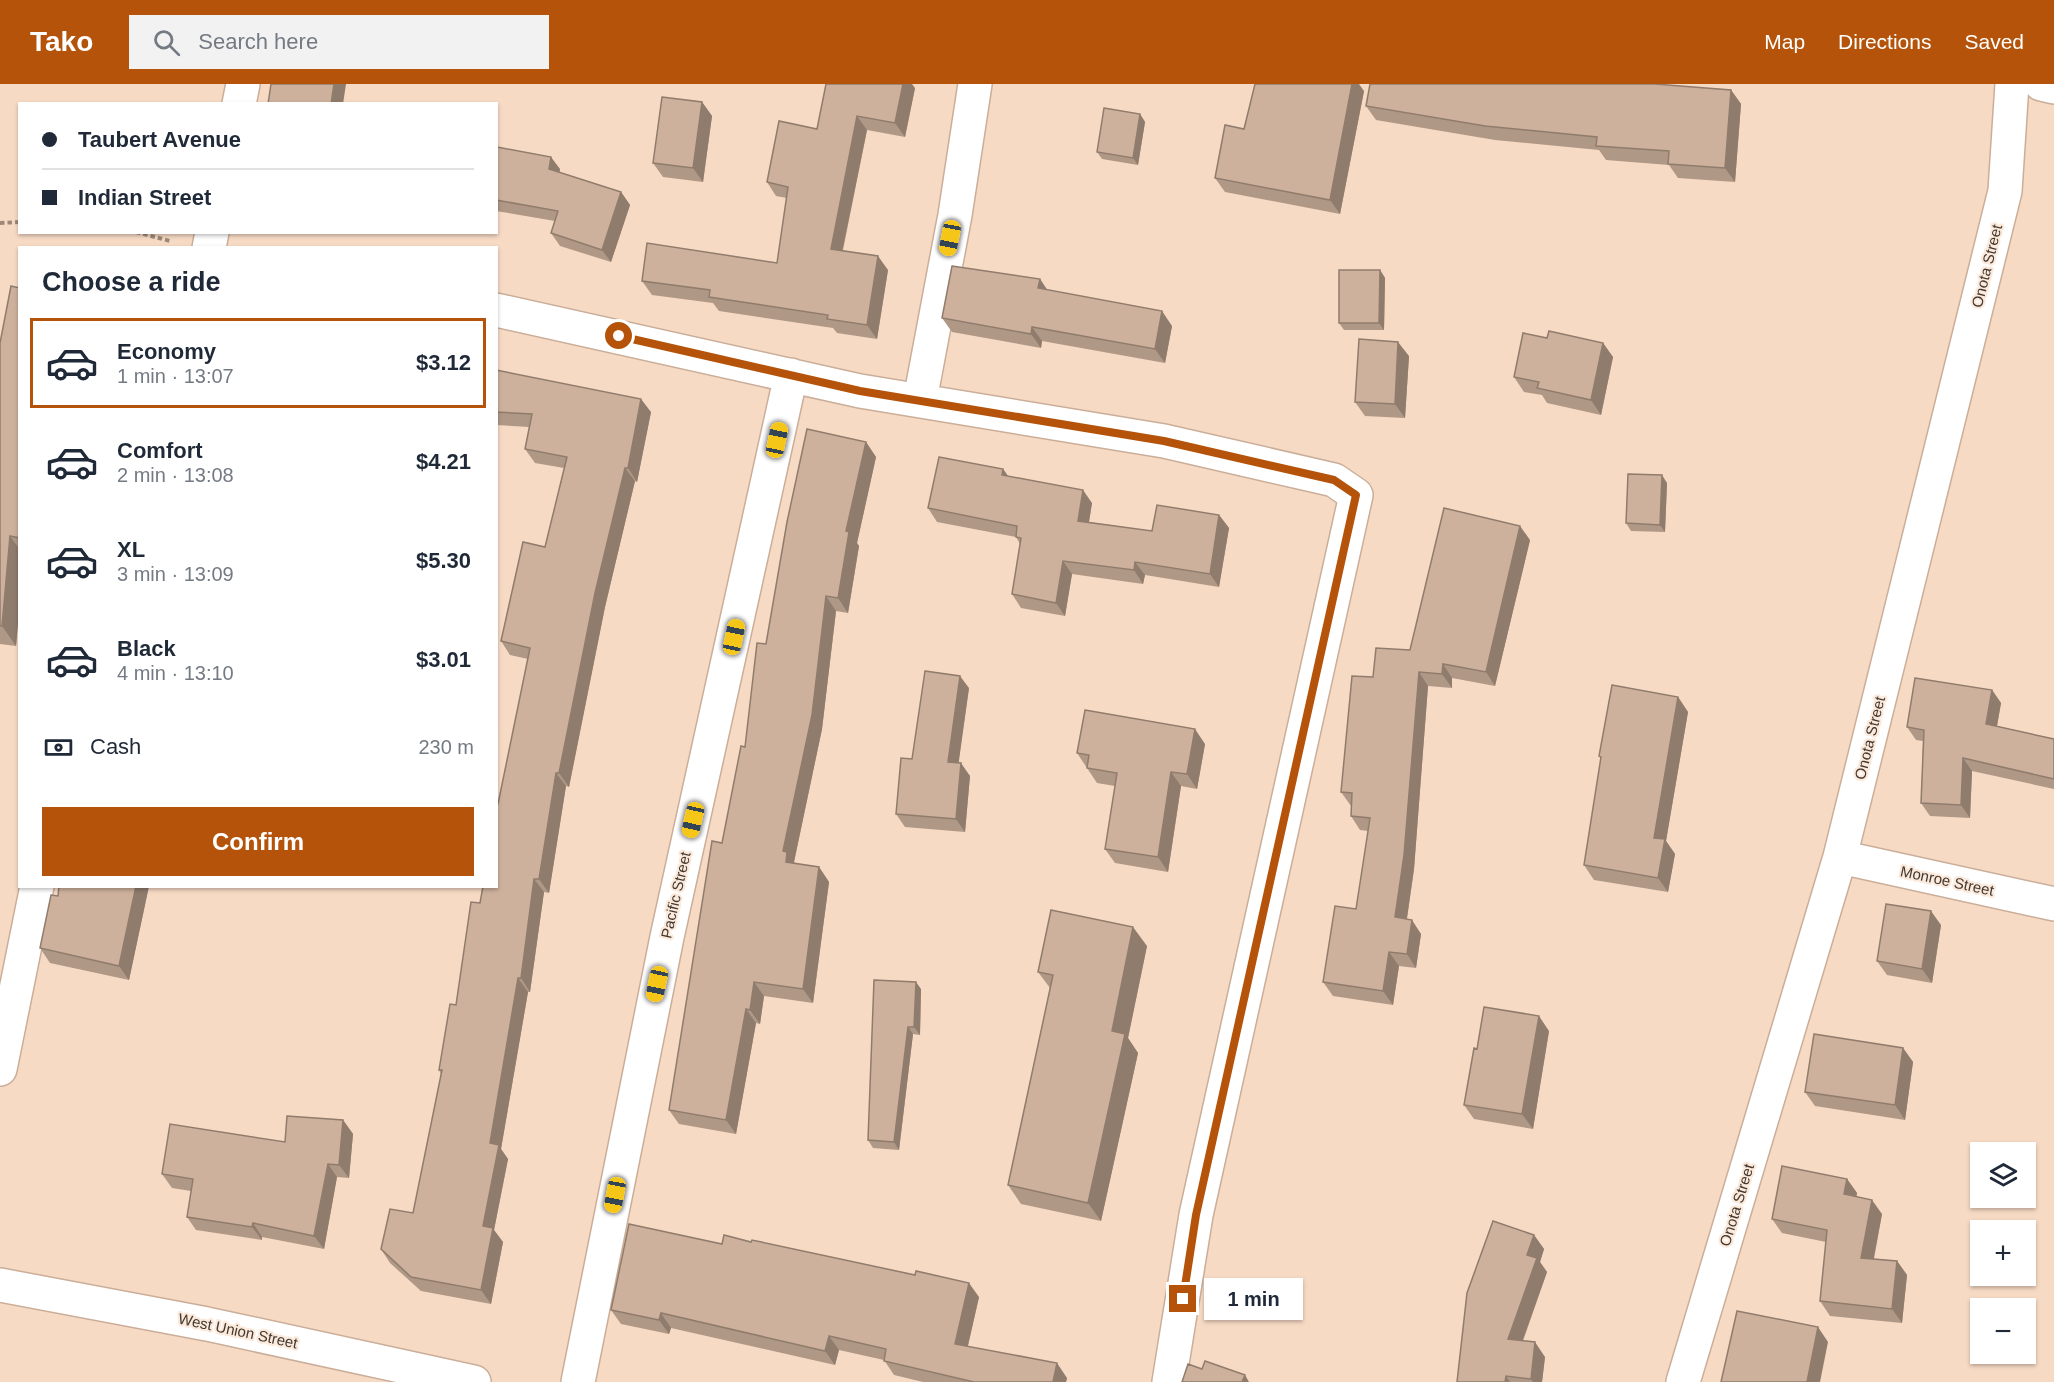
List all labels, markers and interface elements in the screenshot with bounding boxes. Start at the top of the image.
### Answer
search box [129,15,549,69]
text: Tako [30,26,93,57]
icon: search [150,26,183,59]
text: Search here [198,29,318,54]
text: Map [1764,30,1805,53]
text: Directions [1838,30,1931,53]
text: Saved [1964,30,2024,53]
text: Taubert Avenue [78,127,241,152]
text: Indian Street [78,185,211,210]
car [938,219,962,257]
street label: Onota Street [1968,222,2005,309]
text: Choose a ride [42,267,221,297]
route start [605,322,632,349]
icon: car [45,336,99,390]
text: Economy [117,339,216,364]
text: $3.12 [416,350,471,375]
text: 1 min · 13:07 [117,365,234,387]
car [764,421,790,459]
icon: car [45,435,99,489]
text: Comfort [117,438,203,463]
text: $4.21 [416,449,471,474]
text: 2 min · 13:08 [117,464,234,486]
icon: car [45,534,99,588]
text: XL [117,537,145,562]
text: $5.30 [416,548,471,573]
text: 3 min · 13:09 [117,563,234,585]
car [721,618,747,656]
icon: car [45,633,99,687]
text: Black [117,636,176,661]
text: $3.01 [416,647,471,672]
text: 4 min · 13:10 [117,662,234,684]
street label: Onota Street [1851,694,1888,781]
icon: cash [42,731,75,764]
text: Cash [90,734,141,759]
text: 230 m [418,736,474,758]
car [680,800,706,840]
button: Confirm [42,807,474,876]
street label: Pacific Street [657,849,694,940]
street label: Monroe Street [1899,862,1996,899]
car [644,965,670,1003]
map controls [1970,1142,2036,1364]
button: layers [1970,1142,2036,1208]
street label: Onota Street [1716,1161,1757,1248]
car [603,1176,627,1214]
button: + [1970,1220,2036,1286]
callout: 1 min [1204,1278,1303,1320]
route end [1169,1285,1196,1312]
text: 1 min [1227,1288,1280,1310]
button: − [1970,1298,2036,1364]
street label: West Union Street [177,1310,300,1352]

